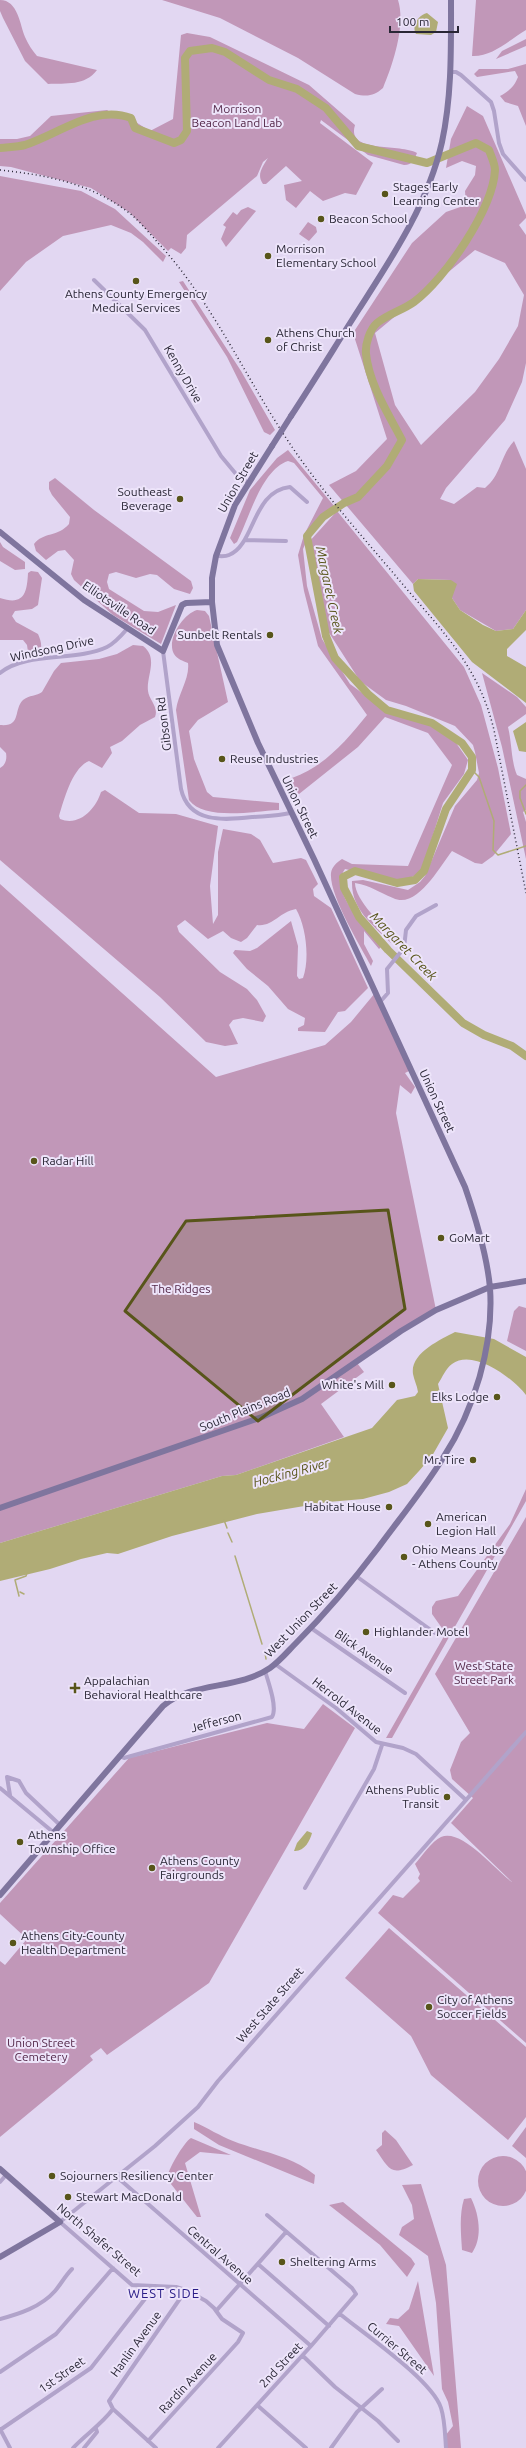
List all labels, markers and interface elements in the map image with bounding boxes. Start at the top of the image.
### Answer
scale bar [390,8,458,34]
text: 100 m [396,15,429,28]
park label: Morrison Beacon Land Lab [192,102,282,129]
place label: Stages Early Learning Center [393,180,480,207]
marker: Stages Early Learning Center [380,189,390,199]
place label: Beacon School [329,212,407,225]
marker: Beacon School [316,214,326,224]
place label: Morrison Elementary School [276,242,376,269]
marker: Morrison Elementary School [263,251,273,261]
marker: Athens County Emergency Medical Services [131,276,141,286]
place label: Athens County Emergency Medical Services [65,287,207,314]
place label: Athens Church of Christ [276,326,355,353]
marker: Athens Church of Christ [263,335,273,345]
street label: Kenny Drive [162,343,205,405]
street label: Union Street [215,449,260,514]
place label: Southeast Beverage [118,485,172,512]
marker: Southeast Beverage [175,494,185,504]
water label: Margaret Creek [314,545,346,636]
street label: Elliotsville Road [80,578,158,637]
place label: Sunbelt Rentals [178,628,262,641]
marker: Sunbelt Rentals [265,630,275,640]
street label: Windsong Drive [9,633,95,664]
street label: Gibson Rd [154,696,173,752]
place label: Reuse Industries [230,752,319,765]
marker: Reuse Industries [217,754,227,764]
street label: Union Street [280,773,321,840]
water label: Margaret Creek [368,909,440,983]
street label: Union Street [417,1067,458,1135]
place label: Radar Hill [42,1154,94,1167]
marker: Radar Hill [29,1156,39,1166]
place label: GoMart [449,1231,490,1244]
marker: GoMart [436,1233,446,1243]
park label: The Ridges [151,1282,211,1295]
place label: White's Mill [322,1378,384,1391]
marker: White's Mill [387,1380,397,1390]
street label: South Plains Road [198,1385,292,1434]
place label: Elks Lodge [431,1390,489,1403]
marker: Elks Lodge [492,1392,502,1402]
place label: Mr. Tire [424,1453,465,1466]
water label: Hocking River [252,1455,331,1489]
marker: Mr. Tire [468,1455,478,1465]
place label: Habitat House [304,1500,381,1513]
marker: Habitat House [384,1502,394,1512]
place label: American Legion Hall [436,1510,496,1537]
marker: American Legion Hall [423,1519,433,1529]
place label: Ohio Means Jobs - Athens County [412,1543,504,1570]
marker: Ohio Means Jobs - Athens County [399,1552,409,1562]
street label: West Union Street [262,1580,340,1660]
place label: Highlander Motel [374,1625,468,1638]
street label: Blick Avenue [333,1627,396,1677]
marker: Highlander Motel [361,1627,371,1637]
park label: West State Street Park [454,1659,514,1686]
place label: Appalachian Behavioral Healthcare [84,1674,202,1701]
street label: Herrold Avenue [310,1674,385,1737]
marker: Appalachian Behavioral Healthcare [69,1682,81,1694]
street label: Jefferson [189,1709,243,1735]
place label: Athens Public Transit [366,1783,439,1810]
marker: Athens Public Transit [442,1792,452,1802]
place label: Athens Township Office [28,1828,116,1855]
marker: Athens Township Office [15,1837,25,1847]
place label: Athens County Fairgrounds [160,1854,240,1881]
marker: Athens County Fairgrounds [147,1863,157,1873]
place label: Athens City-County Health Department [21,1929,126,1956]
marker: Athens City-County Health Department [8,1938,18,1948]
street label: West State Street [234,1964,306,2045]
place label: City of Athens Soccer Fields [437,1993,513,2020]
marker: City of Athens Soccer Fields [424,2002,434,2012]
park label: Union Street Cemetery [7,2036,75,2063]
place label: Sojourners Resiliency Center [60,2169,214,2182]
marker: Sojourners Resiliency Center [47,2171,57,2181]
place label: Stewart MacDonald [76,2190,182,2203]
marker: Stewart MacDonald [63,2192,73,2202]
street label: North Shafer Street [55,2201,144,2279]
street label: Central Avenue [185,2223,256,2287]
place label: Sheltering Arms [290,2255,376,2268]
marker: Sheltering Arms [277,2257,287,2267]
district label: WEST SIDE [128,2286,200,2300]
street label: Hanlin Avenue [108,2309,164,2379]
street label: Currier Street [365,2319,430,2376]
street label: 2nd Street [256,2339,305,2390]
street label: Rardin Avenue [156,2350,219,2416]
street label: 1st Street [36,2354,87,2395]

